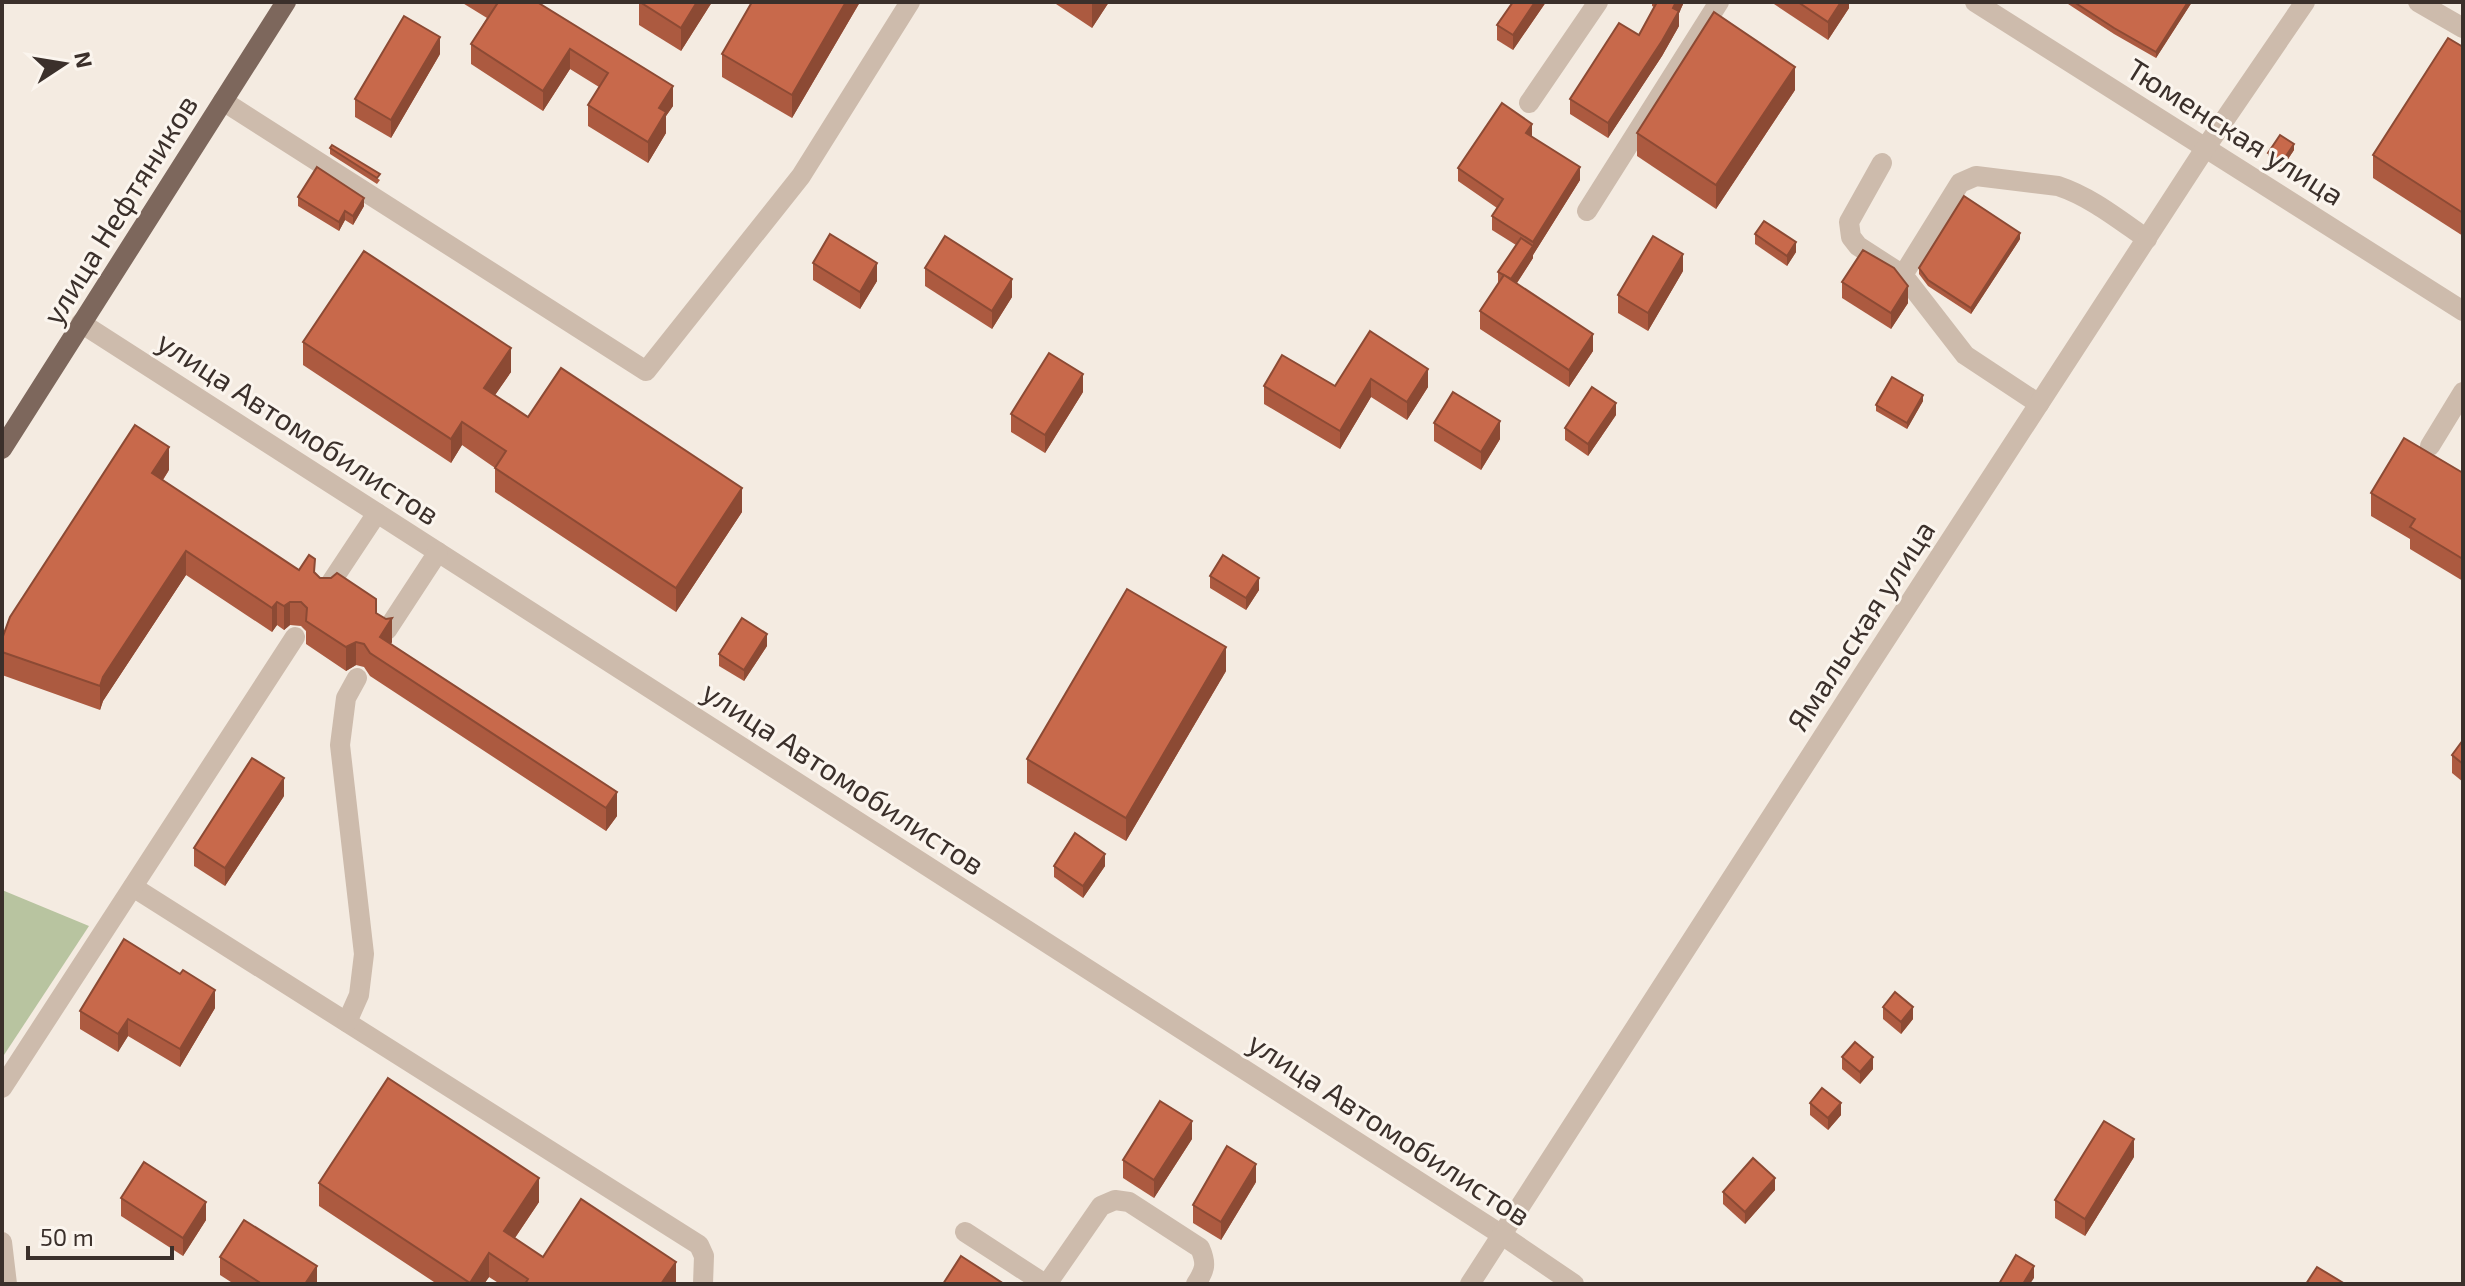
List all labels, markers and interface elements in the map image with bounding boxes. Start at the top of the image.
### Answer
north arrow [24,24,104,104]
text: N [70,49,99,70]
street label: Тюменская улица [2120,50,2351,213]
street label: улица Нефтяников [34,87,205,331]
street label: улица Автомобилистов [151,322,447,533]
street label: Ямальская улица [1778,513,1942,738]
street label: улица Автомобилистов [696,672,992,883]
street label: улица Автомобилистов [1242,1023,1538,1234]
scale bar [28,1210,172,1260]
text: 50 m [40,1222,94,1251]

